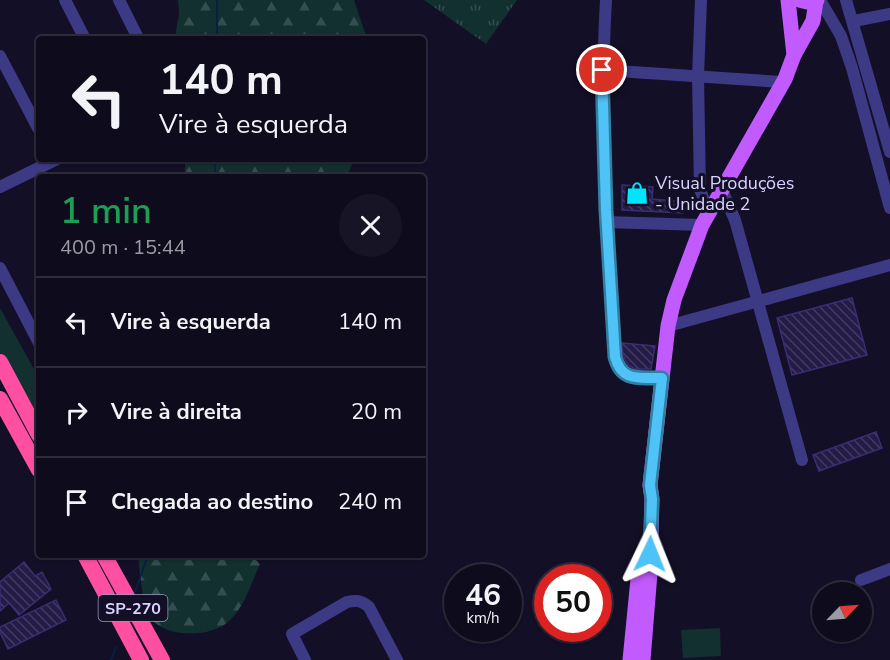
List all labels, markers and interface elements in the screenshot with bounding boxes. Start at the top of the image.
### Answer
pin [576,44,627,95]
text: 140 m [159,52,283,109]
icon: arrive [585,53,618,86]
icon: left [60,60,138,138]
text: Vire à esquerda [159,106,348,143]
place label: Visual Produções - Unidade 2 [654,171,794,216]
shop icon: Visual Produções - Unidade 2 [624,180,650,206]
text: 1 min [60,187,152,236]
button: close [339,194,402,257]
text: 400 m · 15:44 [60,234,186,261]
icon: left [60,306,93,339]
text: Vire à esquerda [111,307,271,337]
text: 140 m [338,307,402,337]
icon: right [60,396,93,429]
text: Vire à direita [111,397,242,427]
text: 20 m [351,397,402,427]
icon: arrive [60,486,93,519]
text: Chegada ao destino [111,487,313,517]
text: 240 m [338,487,402,517]
position arrow [618,522,682,586]
speed limit sign: 50 [534,564,612,642]
text: 46 [465,575,501,616]
north arrow [812,582,872,642]
map controls [812,582,872,642]
road number: SP-270 [98,595,168,621]
text: km/h [466,608,500,628]

